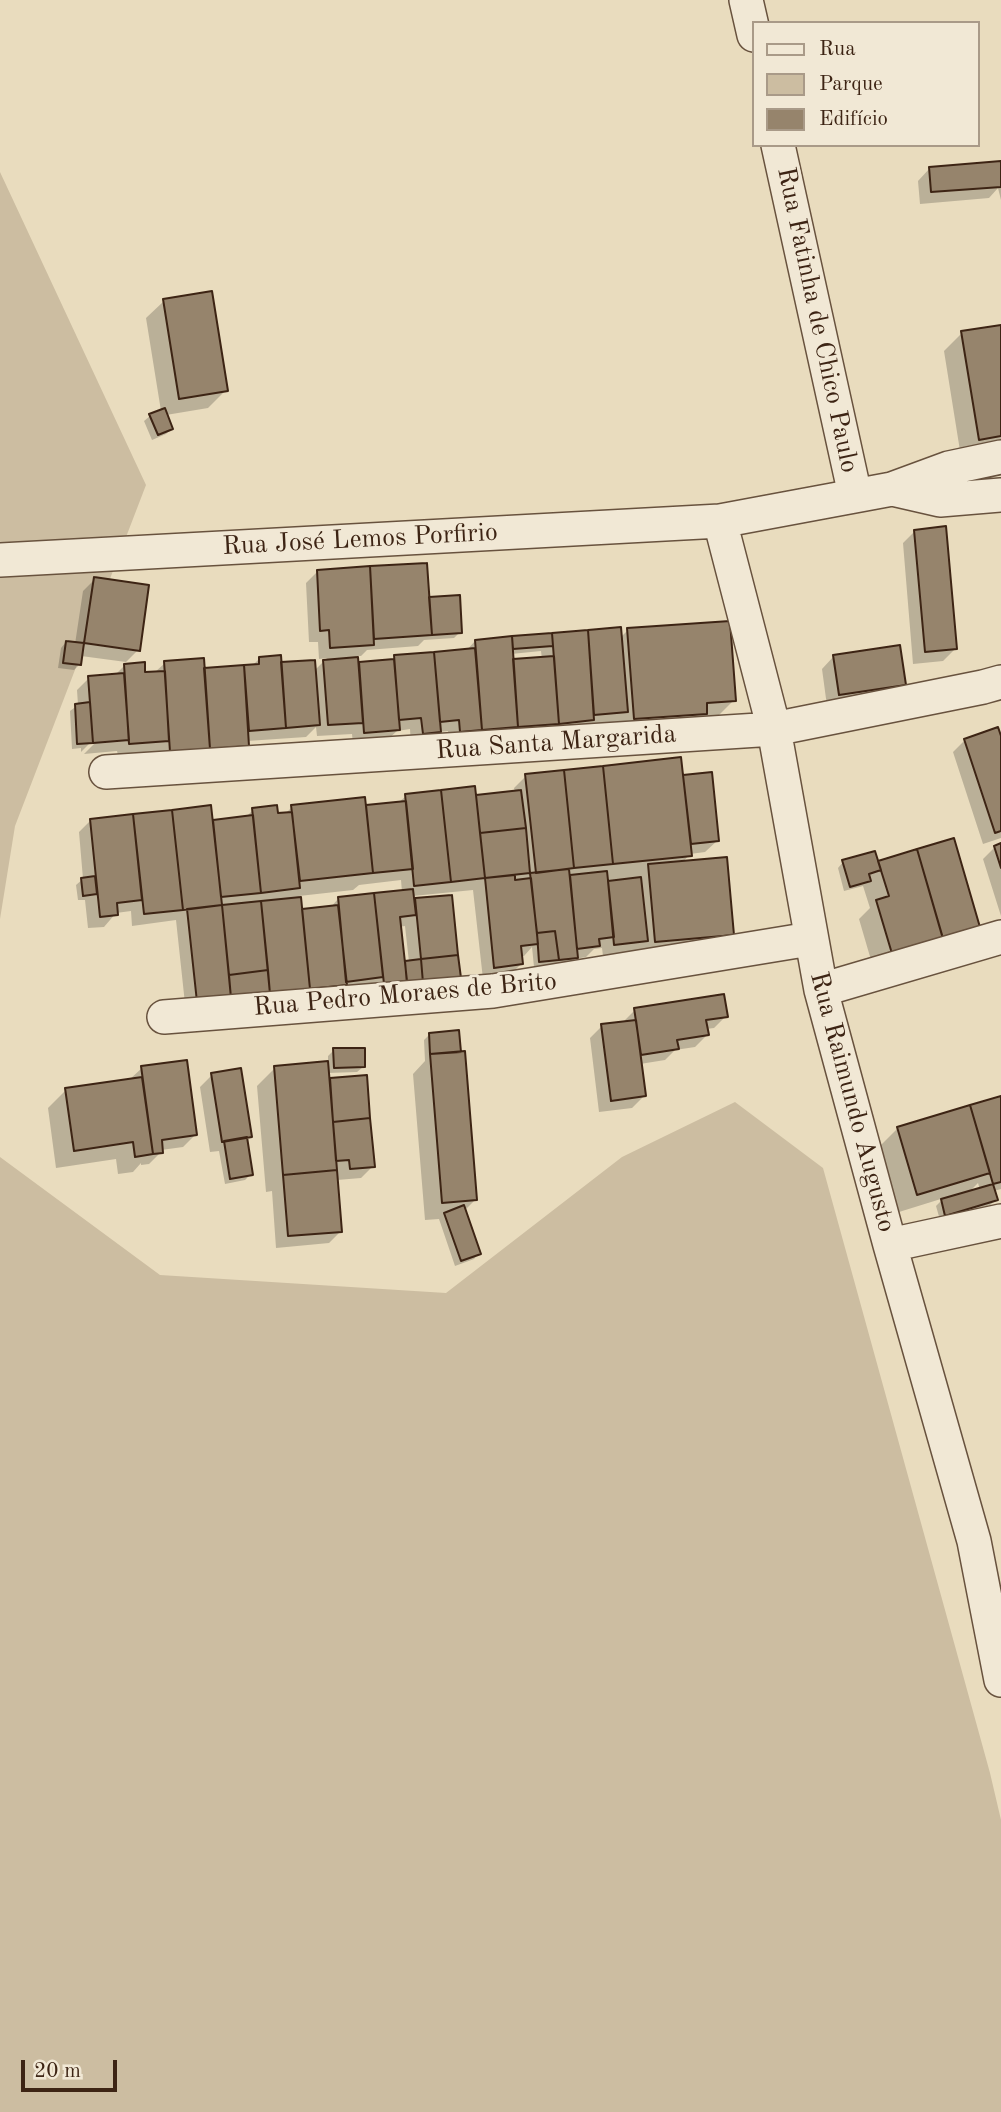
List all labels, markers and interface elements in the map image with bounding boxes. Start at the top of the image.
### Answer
legend [752,21,980,147]
text: Rua [819,39,856,60]
text: Parque [819,74,883,95]
text: Edifício [819,109,888,130]
street label: Rua Fatinha de Chico Paulo [769,164,865,476]
street label: Rua José Lemos Porfirio [221,517,499,563]
street label: Rua Santa Margarida [435,719,677,767]
street label: Rua Pedro Moraes de Brito [252,966,558,1024]
street label: Rua Raimundo Augusto [802,968,902,1236]
scale bar [24,2046,121,2090]
text: 20 m [34,2061,81,2082]

